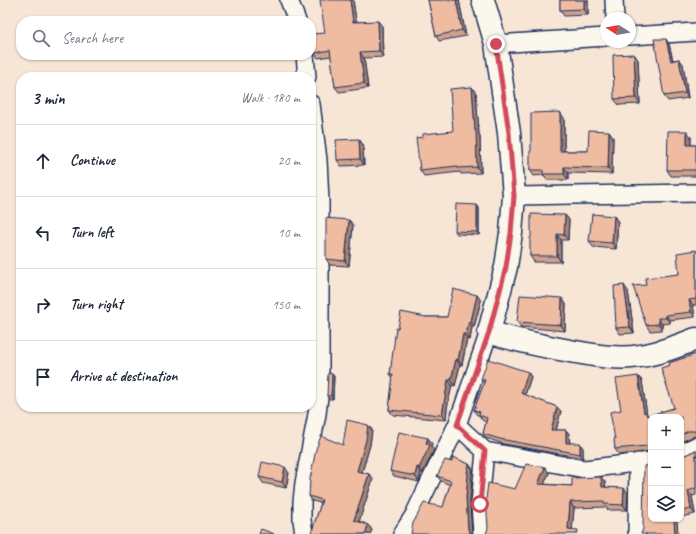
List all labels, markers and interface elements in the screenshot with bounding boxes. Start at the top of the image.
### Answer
north arrow [600,12,636,48]
search box [16,16,316,60]
icon: search [30,27,52,49]
text: Search here [62,29,123,48]
route end [487,35,505,53]
text: 3 min [32,88,65,109]
text: Walk · 180 m [241,90,300,106]
icon: ahead [32,150,54,172]
text: Continue [70,151,115,170]
text: 20 m [278,153,300,169]
icon: left [32,222,54,244]
text: Turn left [70,223,113,242]
text: 10 m [278,225,300,241]
icon: right [32,294,54,316]
text: Turn right [70,295,123,314]
text: 150 m [272,297,300,313]
icon: arrive [32,366,54,388]
text: Arrive at destination [70,367,177,386]
map controls [648,414,684,522]
button: + [648,414,684,450]
button: − [648,450,684,486]
button: layers [648,486,684,522]
route start [471,495,489,513]

